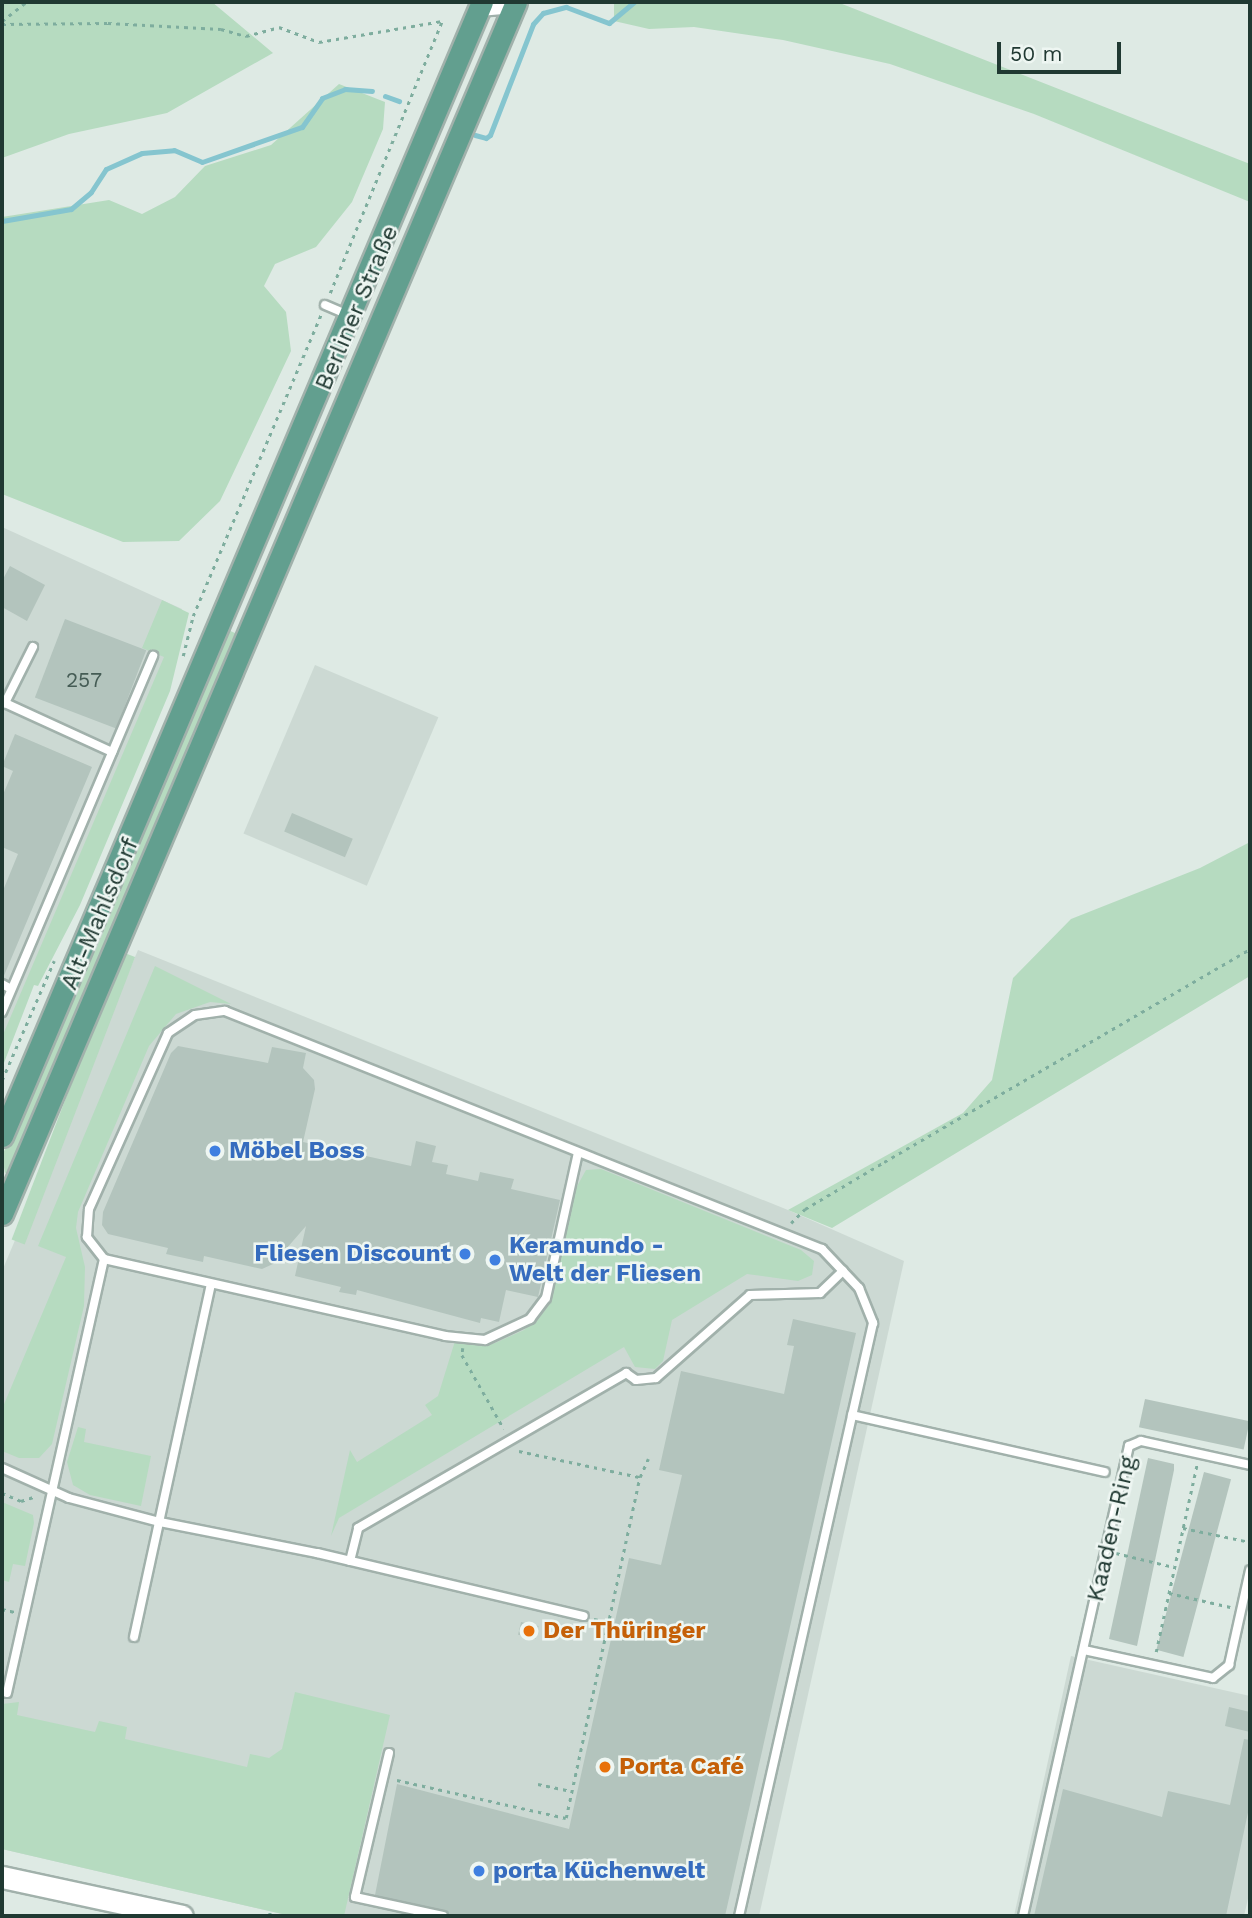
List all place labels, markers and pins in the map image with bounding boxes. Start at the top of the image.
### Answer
place label: Möbel Boss [229,1137,365,1165]
marker: Möbel Boss [207,1143,223,1159]
place label: Keramundo - Welt der Fliesen [509,1232,701,1288]
place label: Fliesen Discount [254,1240,451,1268]
marker: Fliesen Discount [457,1246,473,1262]
marker: Keramundo - Welt der Fliesen [487,1252,503,1268]
place label: Der Thüringer [543,1617,706,1645]
marker: Der Thüringer [521,1623,537,1639]
place label: Porta Café [619,1753,744,1781]
marker: Porta Café [597,1759,613,1775]
place label: porta Küchenwelt [493,1857,705,1885]
marker: porta Küchenwelt [471,1863,487,1879]

